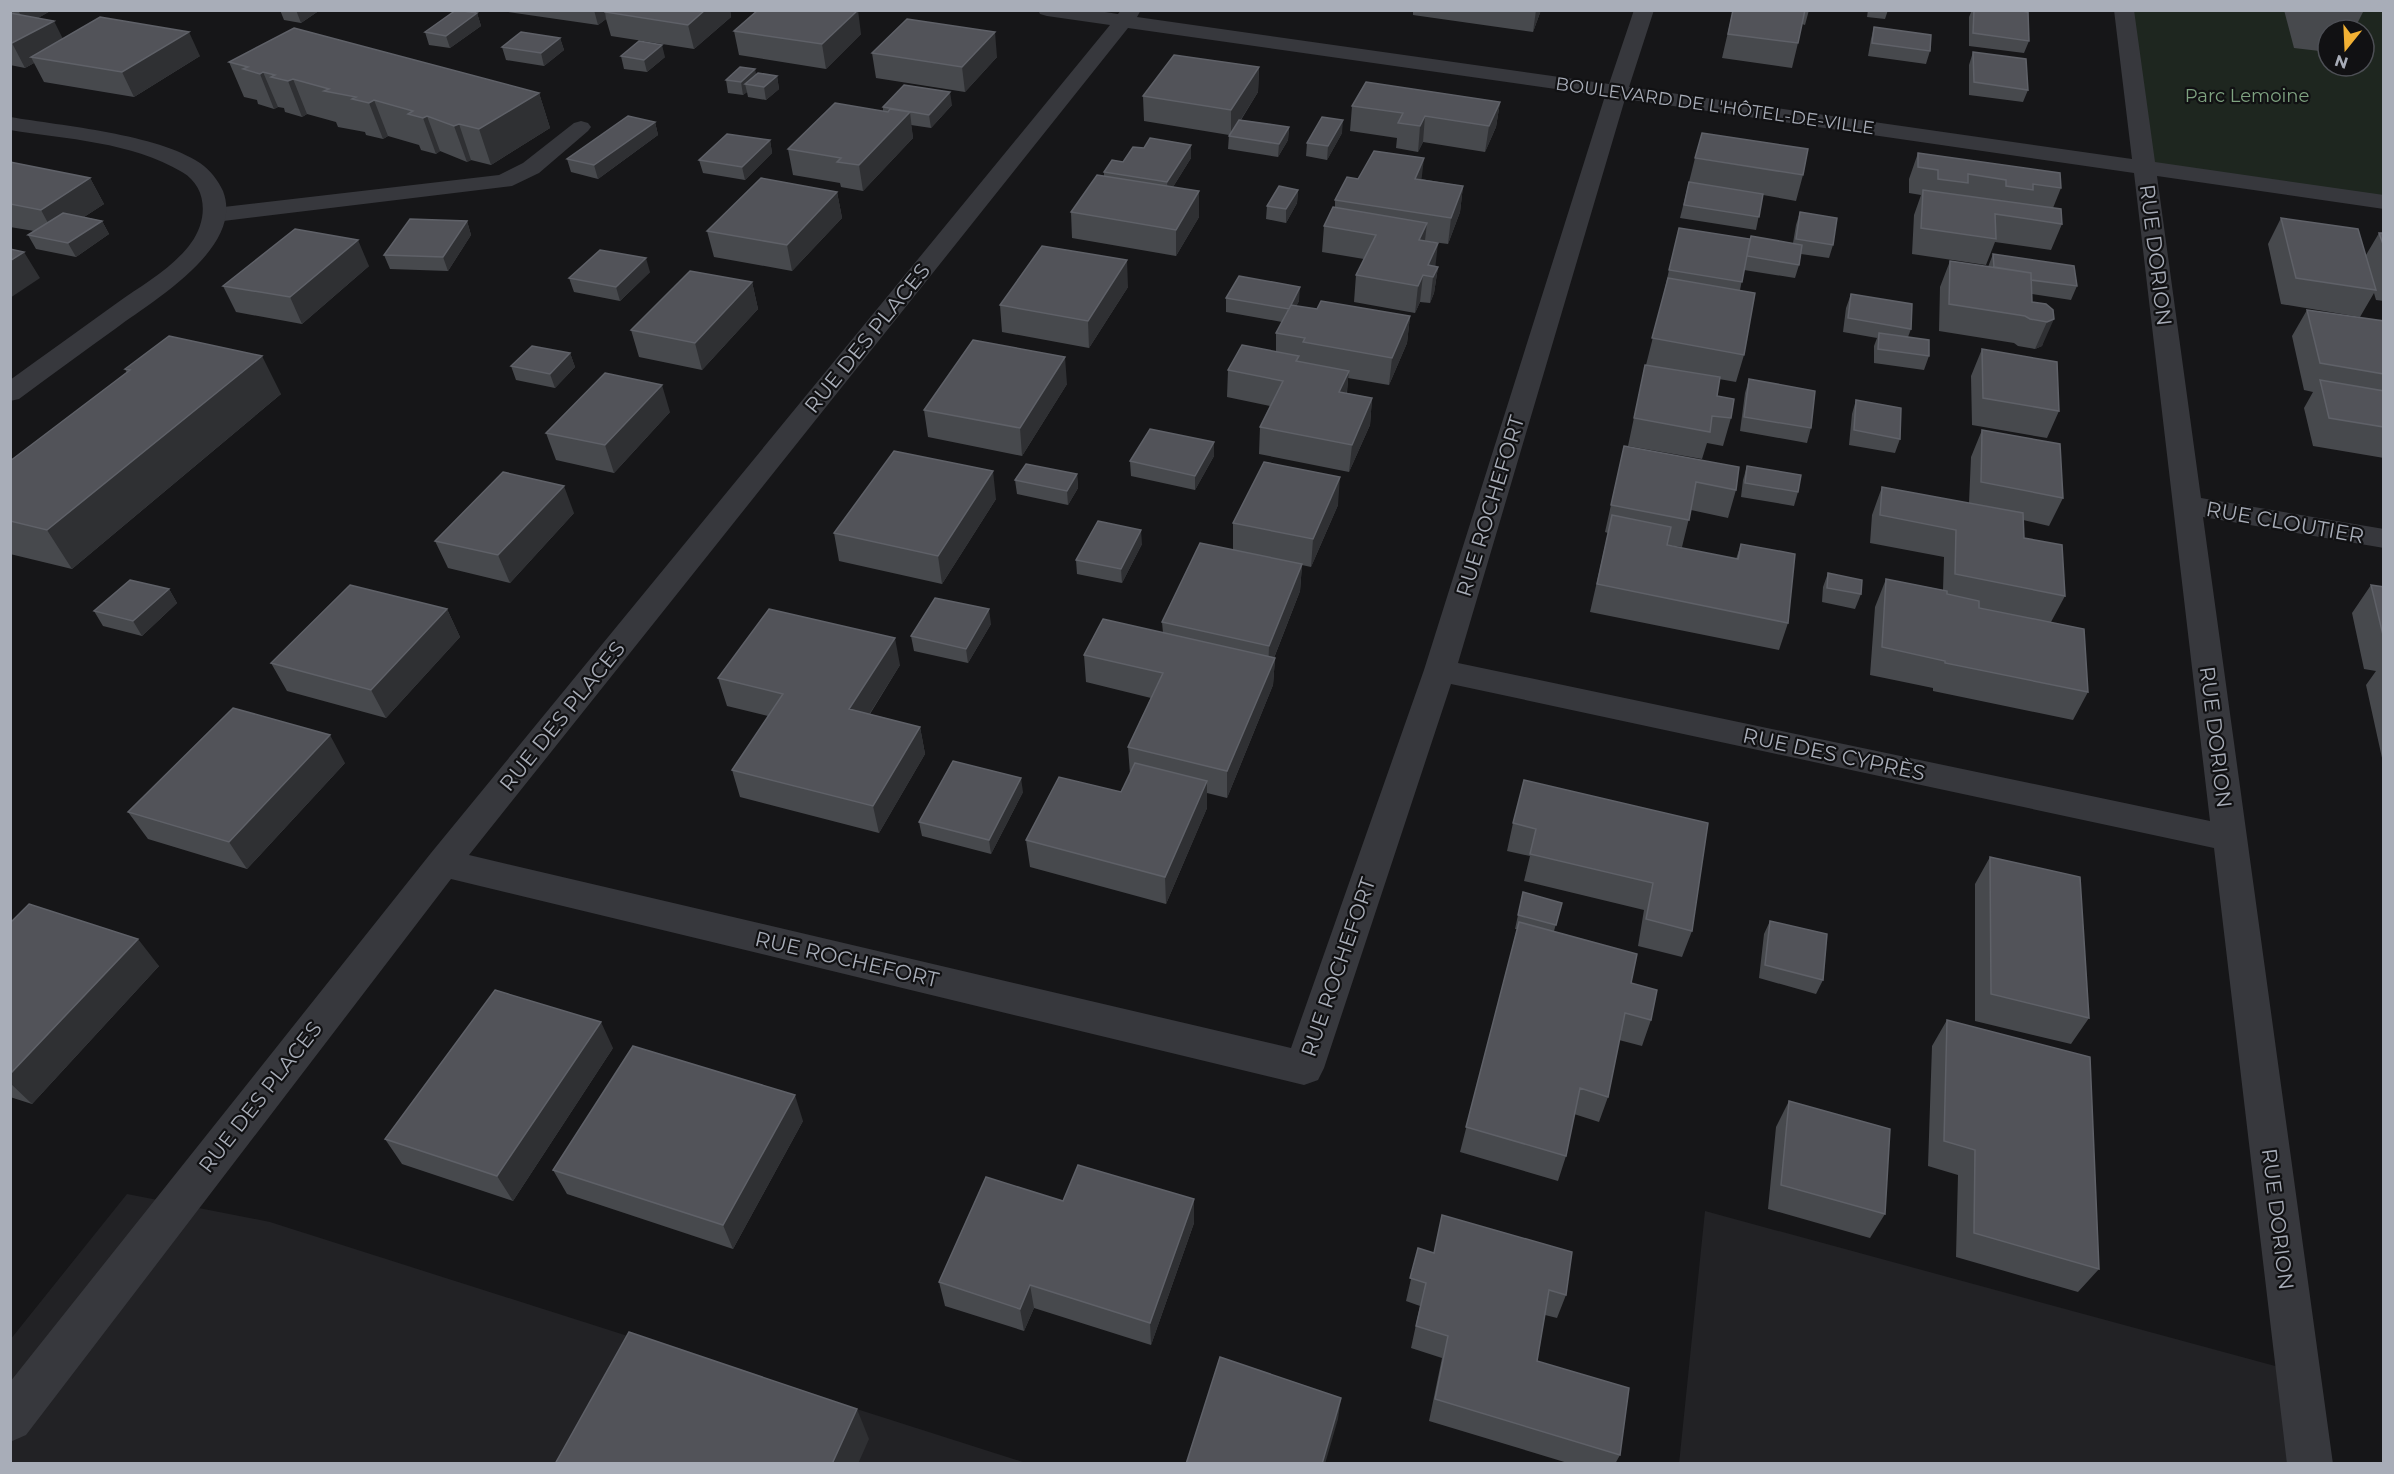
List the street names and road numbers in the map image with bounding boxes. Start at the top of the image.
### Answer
street label: BOULEVARD DE L'HÔTEL-DE-VILLE [1554,73,1876,139]
street label: RUE DORION [2135,183,2177,327]
street label: RUE DES PLACES [799,258,935,418]
street label: RUE ROCHEFORT [1451,412,1529,600]
street label: RUE CLOUTIER [2204,496,2366,548]
street label: RUE DES PLACES [494,636,630,796]
street label: RUE DORION [2195,665,2237,809]
street label: RUE DES CYPRÈS [1741,722,1927,786]
street label: RUE ROCHEFORT [1296,874,1380,1060]
street label: RUE ROCHEFORT [753,926,941,992]
street label: RUE DES PLACES [193,1016,327,1178]
street label: RUE DORION [2257,1147,2299,1291]

